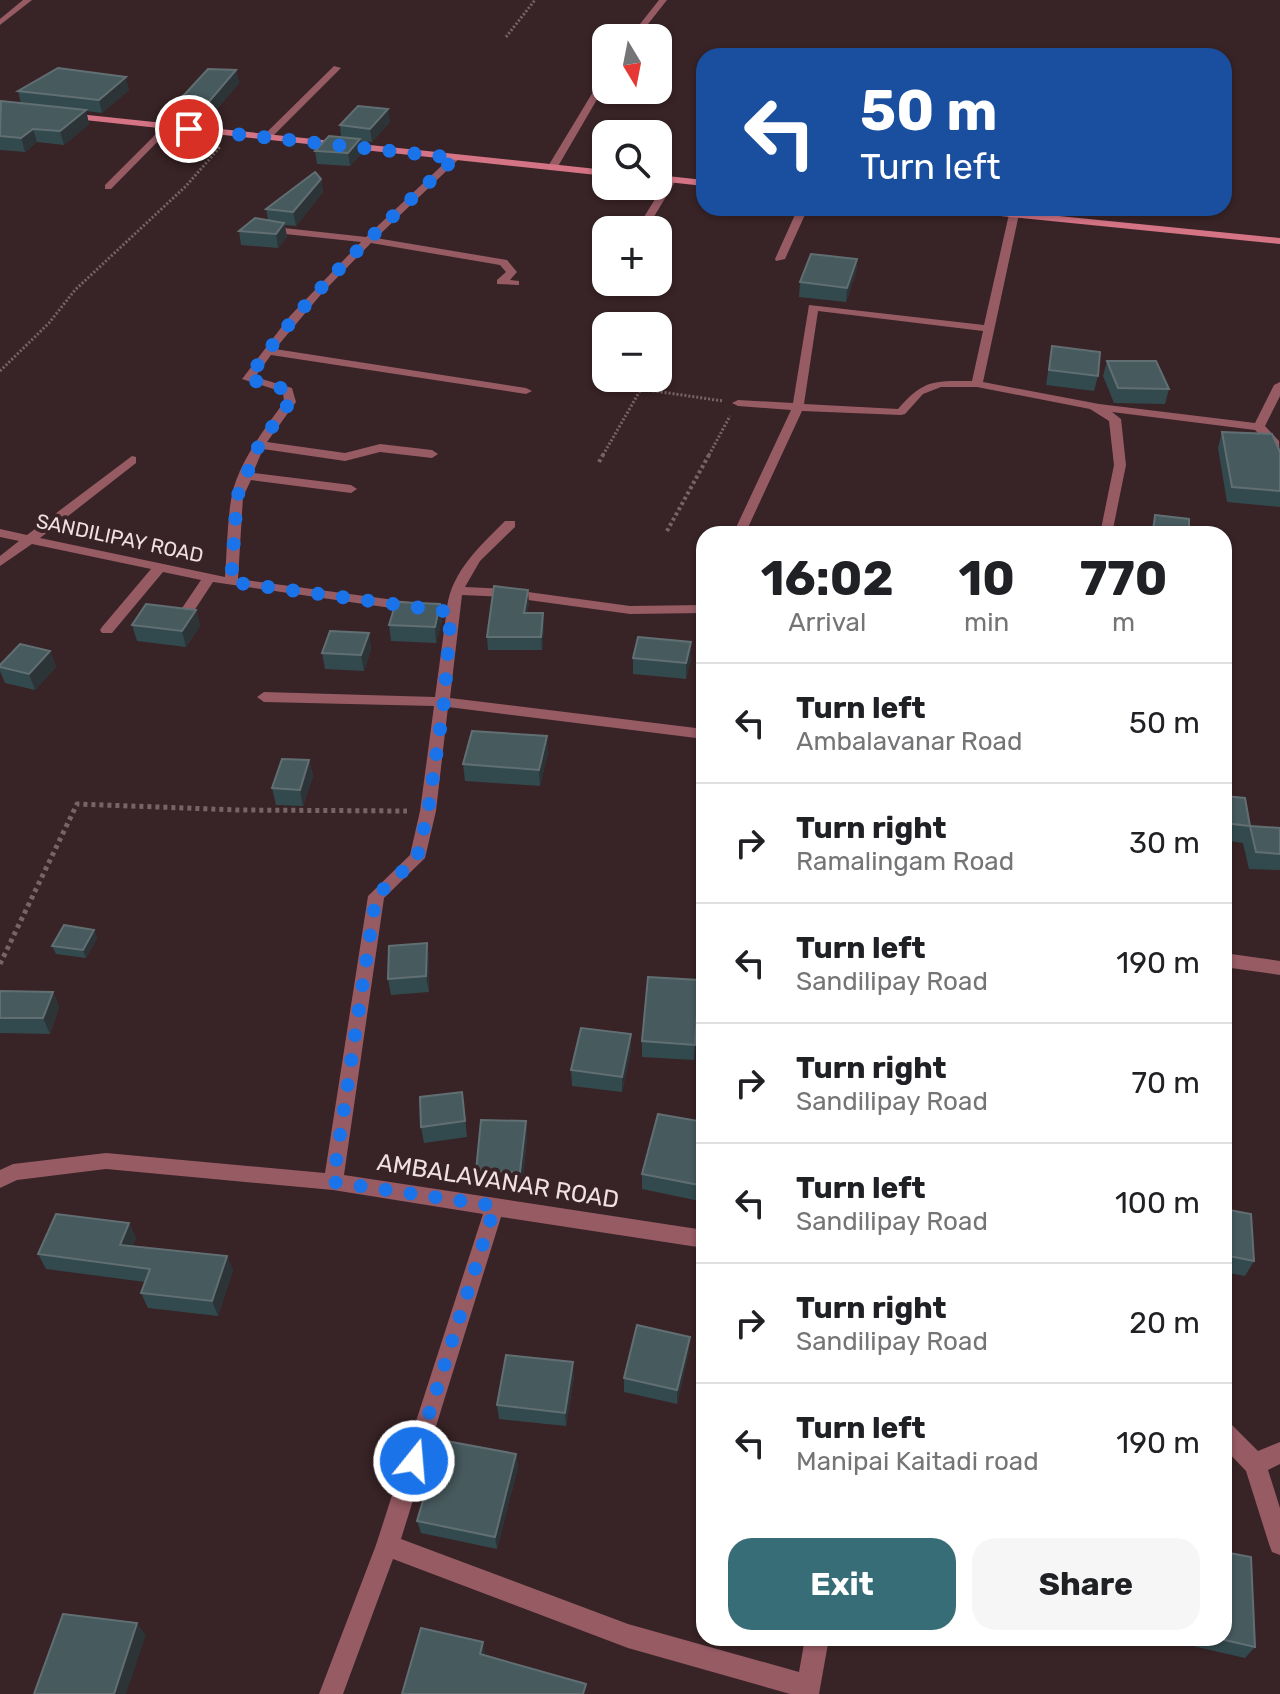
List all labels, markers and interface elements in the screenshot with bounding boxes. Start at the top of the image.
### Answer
north arrow [592,24,672,104]
map controls [592,24,672,392]
text: 50 m [860,78,997,144]
icon: left [728,80,832,184]
pin [155,95,223,163]
icon: arrive [167,107,211,151]
button: search [592,120,672,200]
text: Turn left [860,145,1001,188]
button: + [592,216,672,296]
button: − [592,312,672,392]
street label: SANDILIPAY ROAD [34,509,206,567]
text: 16:02 [761,550,894,607]
text: 10 [958,550,1015,607]
text: 770 [1080,550,1167,607]
text: Arrival [788,607,866,638]
text: min [964,607,1009,638]
text: m [1112,607,1135,638]
text: Turn left [796,690,926,726]
icon: left [728,701,772,745]
text: 50 m [1129,705,1200,741]
text: Ambalavanar Road [796,726,1022,757]
text: Turn right [796,810,947,846]
icon: right [728,821,772,865]
text: 30 m [1129,825,1200,861]
text: Ramalingam Road [796,846,1014,877]
text: Turn left [796,930,926,966]
icon: left [728,941,772,985]
text: 190 m [1116,945,1200,981]
text: Sandilipay Road [796,966,988,997]
text: Turn right [796,1050,947,1086]
icon: right [728,1061,772,1105]
text: 70 m [1132,1065,1200,1101]
text: Sandilipay Road [796,1086,988,1117]
street label: AMBALAVANAR ROAD [375,1148,621,1214]
text: Turn left [796,1170,926,1206]
icon: left [728,1181,772,1225]
text: 100 m [1115,1185,1200,1221]
text: Sandilipay Road [796,1206,988,1237]
text: Turn right [796,1290,947,1326]
icon: right [728,1301,772,1345]
text: 20 m [1129,1305,1200,1341]
text: Sandilipay Road [796,1326,988,1357]
text: Turn left [796,1410,926,1446]
position arrow [372,1419,456,1503]
icon: left [728,1421,772,1465]
text: 190 m [1116,1425,1200,1461]
text: Manipai Kaitadi road [796,1446,1039,1477]
button: Exit [728,1538,956,1630]
button: Share [972,1538,1200,1630]

